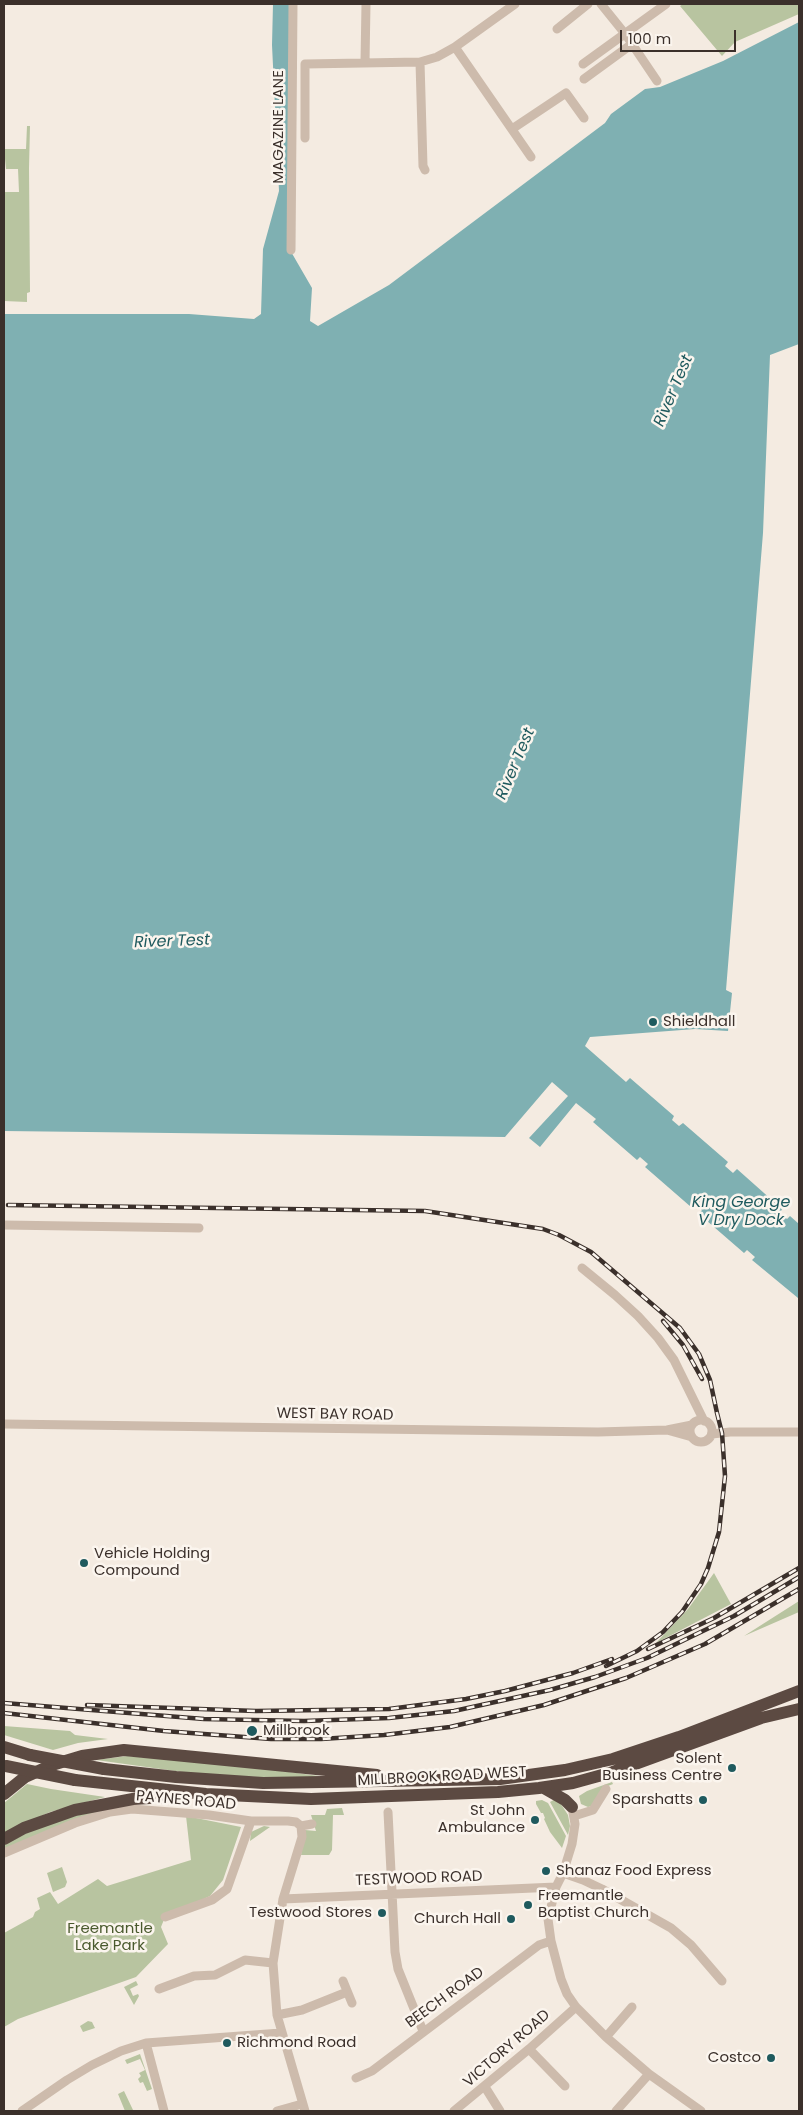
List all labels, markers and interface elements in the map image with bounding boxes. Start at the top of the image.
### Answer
scale bar [623,20,739,52]
text: 100 m [628,28,671,49]
street label: MAGAZINE LANE [270,70,288,184]
water label: River Test [650,352,698,430]
water label: River Test [492,725,540,803]
water label: River Test [134,931,210,953]
place label: Shieldhall [663,1013,735,1031]
marker: Shieldhall [647,1016,659,1028]
water label: King George V Dry Dock [692,1193,790,1231]
street label: WEST BAY ROAD [276,1405,394,1425]
place label: Vehicle Holding Compound [94,1545,210,1580]
marker: Vehicle Holding Compound [78,1557,90,1569]
place label: Millbrook [263,1722,330,1740]
marker: Millbrook [245,1724,259,1738]
place label: Solent Business Centre [602,1750,722,1785]
marker: Solent Business Centre [726,1762,738,1774]
street label: MILLBROOK ROAD WEST [357,1764,527,1790]
street label: PAYNES ROAD [135,1788,237,1814]
place label: Sparshatts [612,1791,693,1809]
marker: Sparshatts [697,1794,709,1806]
place label: St John Ambulance [438,1802,525,1837]
marker: St John Ambulance [529,1814,541,1826]
place label: Shanaz Food Express [556,1862,712,1880]
marker: Shanaz Food Express [540,1865,552,1877]
street label: TESTWOOD ROAD [355,1868,483,1890]
place label: Freemantle Baptist Church [538,1887,649,1922]
marker: Freemantle Baptist Church [522,1899,534,1911]
place label: Testwood Stores [249,1904,372,1922]
marker: Testwood Stores [376,1907,388,1919]
place label: Church Hall [414,1910,501,1928]
marker: Church Hall [505,1913,517,1925]
park label: Freemantle Lake Park [67,1920,153,1955]
street label: BEECH ROAD [402,1964,488,2032]
street label: VICTORY ROAD [460,2007,554,2091]
place label: Richmond Road [237,2034,356,2052]
marker: Richmond Road [221,2037,233,2049]
place label: Costco [708,2049,761,2067]
marker: Costco [765,2052,777,2064]

